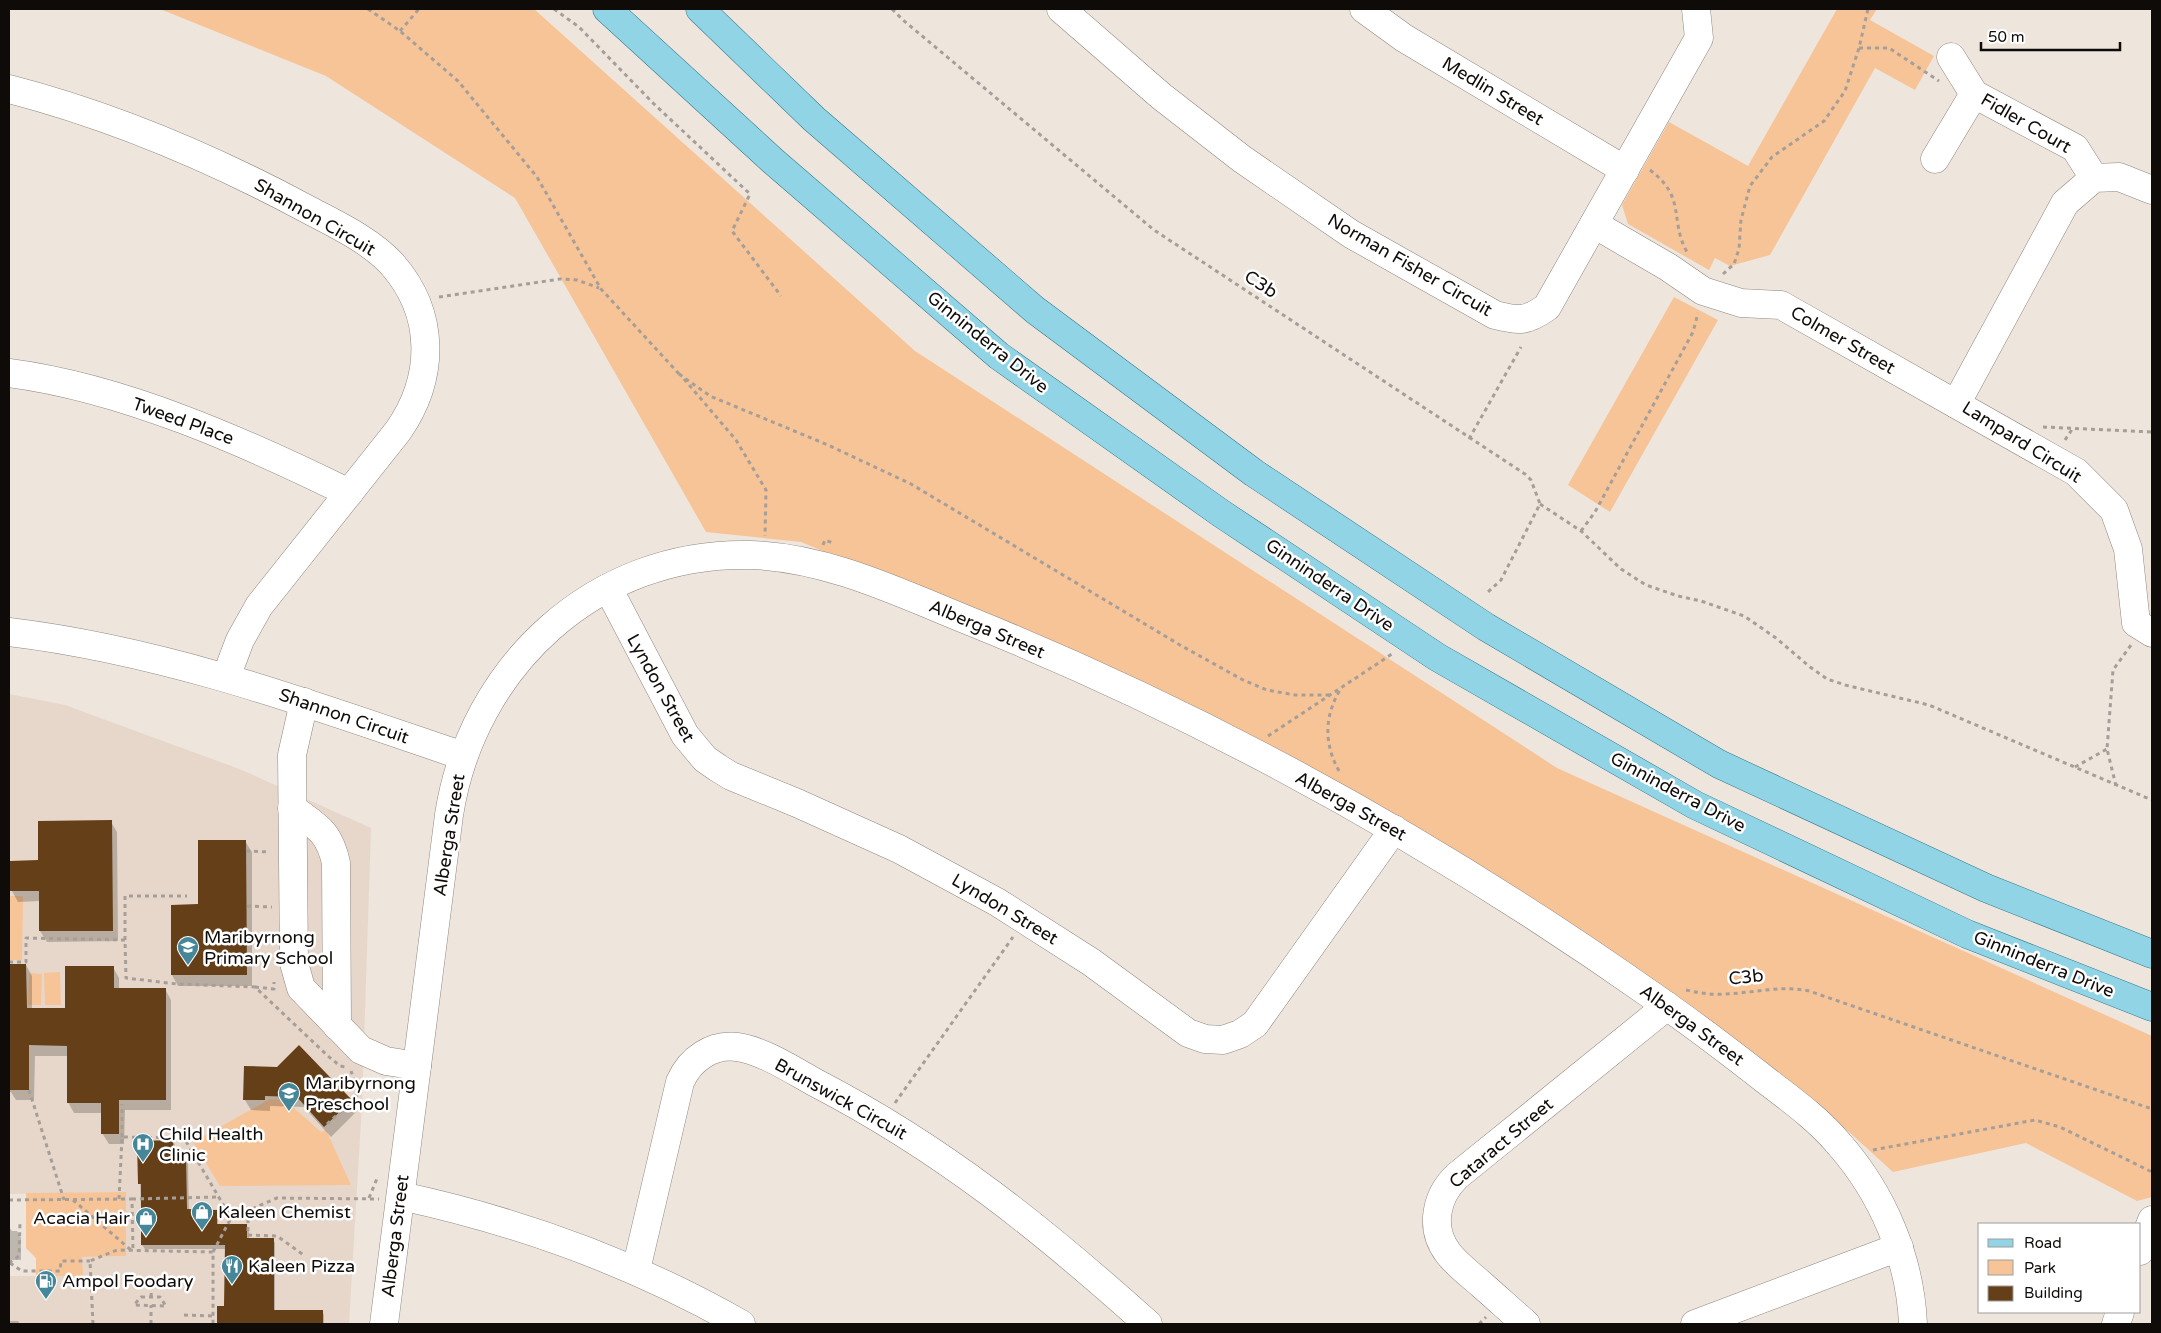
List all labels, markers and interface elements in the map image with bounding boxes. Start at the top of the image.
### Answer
scale bar [1981,20,2120,52]
text: 50 m [1988,28,2025,46]
street label: Medlin Street [1438,52,1548,130]
street label: Fidler Court [1977,88,2075,158]
street label: Shannon Circuit [251,173,380,261]
street label: Norman Fisher Circuit [1324,209,1496,321]
street label: C3b [1240,265,1282,303]
street label: Ginninderra Drive [923,286,1053,398]
street label: Colmer Street [1787,301,1899,379]
street label: Tweed Place [129,392,237,450]
street label: Lampard Circuit [1958,396,2086,488]
street label: Ginninderra Drive [1262,534,1398,636]
street label: Alberga Street [926,595,1048,663]
street label: Lyndon Street [622,630,700,746]
street label: Shannon Circuit [276,683,412,749]
street label: Ginninderra Drive [1607,747,1749,837]
street label: Alberga Street [1292,766,1410,846]
street label: Alberga Street [428,772,470,898]
street label: Lyndon Street [948,869,1062,949]
place label: Maribyrnong Primary School [204,926,333,969]
street label: Ginninderra Drive [1970,926,2118,1002]
school or university icon: Maribyrnong Primary School [176,935,200,966]
street label: C3b [1727,964,1765,990]
street label: Alberga Street [1636,980,1749,1070]
street label: Brunswick Circuit [771,1053,911,1145]
place label: Maribyrnong Preschool [305,1072,416,1115]
school or university icon: Maribyrnong Preschool [277,1081,301,1112]
street label: Cataract Street [1445,1093,1558,1193]
place label: Child Health Clinic [159,1123,263,1166]
hospital icon: Child Health Clinic [131,1132,155,1163]
street label: Alberga Street [377,1173,413,1299]
shop icon: Kaleen Chemist [190,1200,214,1231]
place label: Kaleen Chemist [218,1201,351,1223]
shop icon: Acacia Hair [134,1206,158,1237]
place label: Acacia Hair [33,1207,130,1229]
legend [1978,1223,2141,1313]
text: Road [2024,1234,2062,1252]
restaurant icon: Kaleen Pizza [220,1254,244,1285]
place label: Kaleen Pizza [248,1255,355,1277]
text: Park [2024,1259,2056,1277]
fuel station icon: Ampol Foodary [34,1269,58,1300]
place label: Ampol Foodary [62,1270,194,1292]
text: Building [2024,1284,2083,1302]

